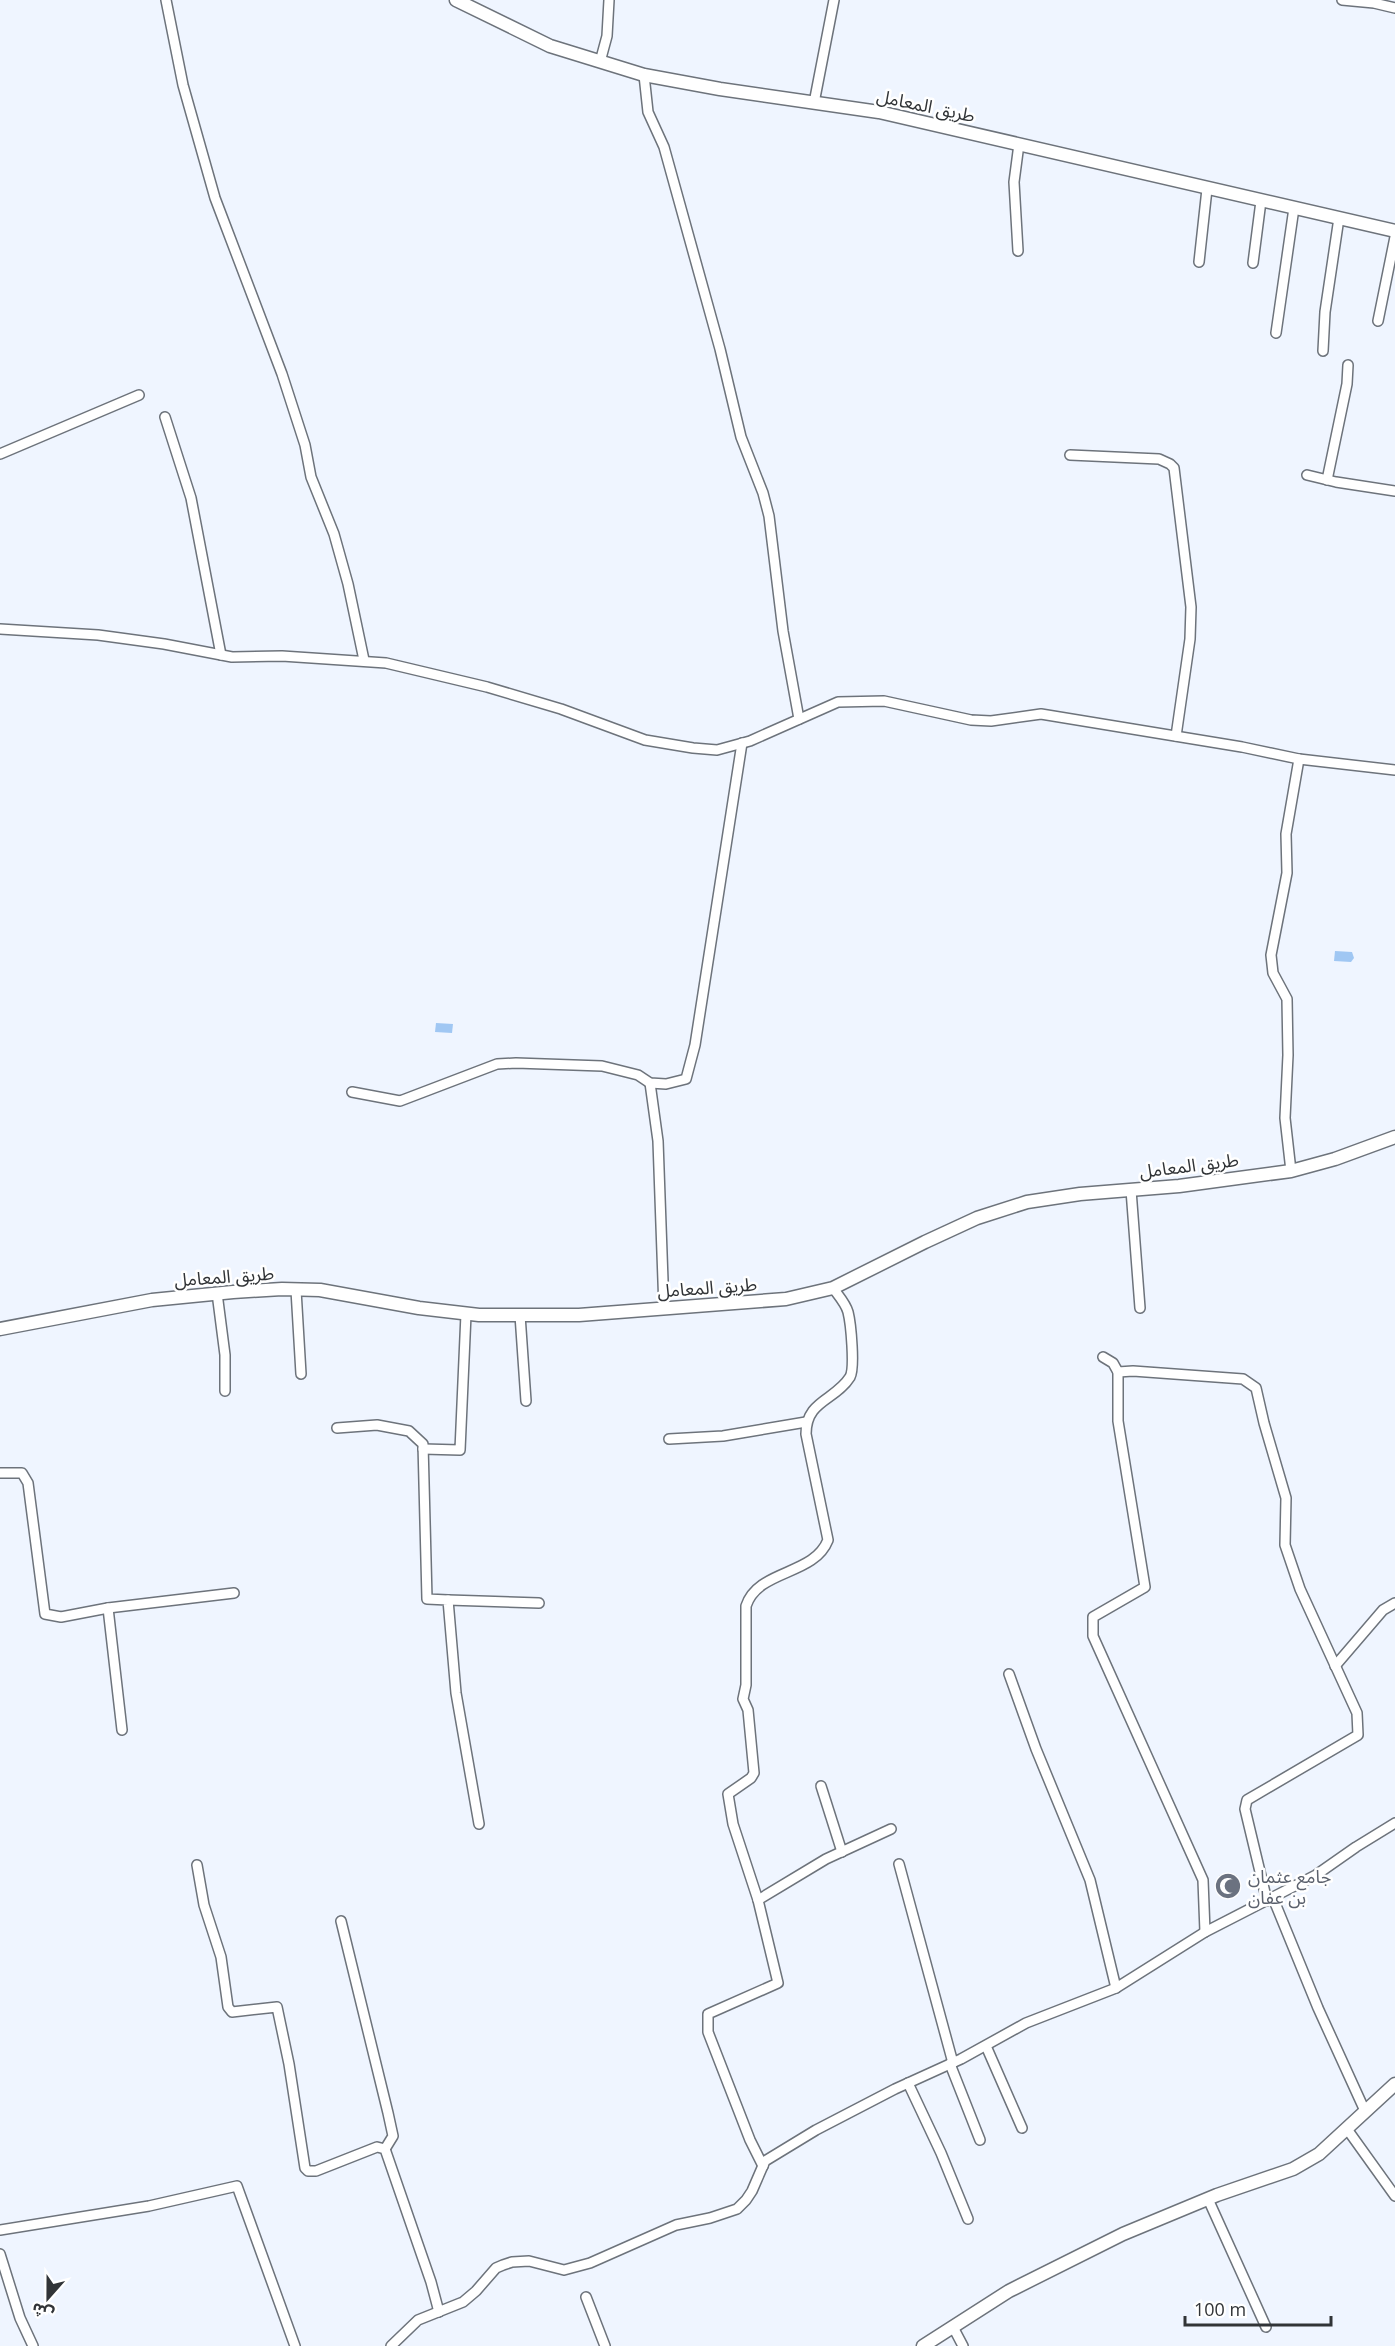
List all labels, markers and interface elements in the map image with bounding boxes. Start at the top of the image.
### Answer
street label: طريق المعامل [875,83,977,127]
street label: طريق المعامل [1138,1147,1240,1183]
street label: طريق المعامل [173,1261,275,1291]
street label: طريق المعامل [656,1272,758,1302]
place label: جامع عثمان بن عفان [1248,1864,1331,1909]
mosque icon: جامع عثمان بن عفان [1213,1871,1243,1901]
north arrow [18,2268,78,2328]
scale bar [1185,2289,1330,2327]
text: 100 m [1194,2297,1246,2321]
text: ش [28,2298,57,2326]

